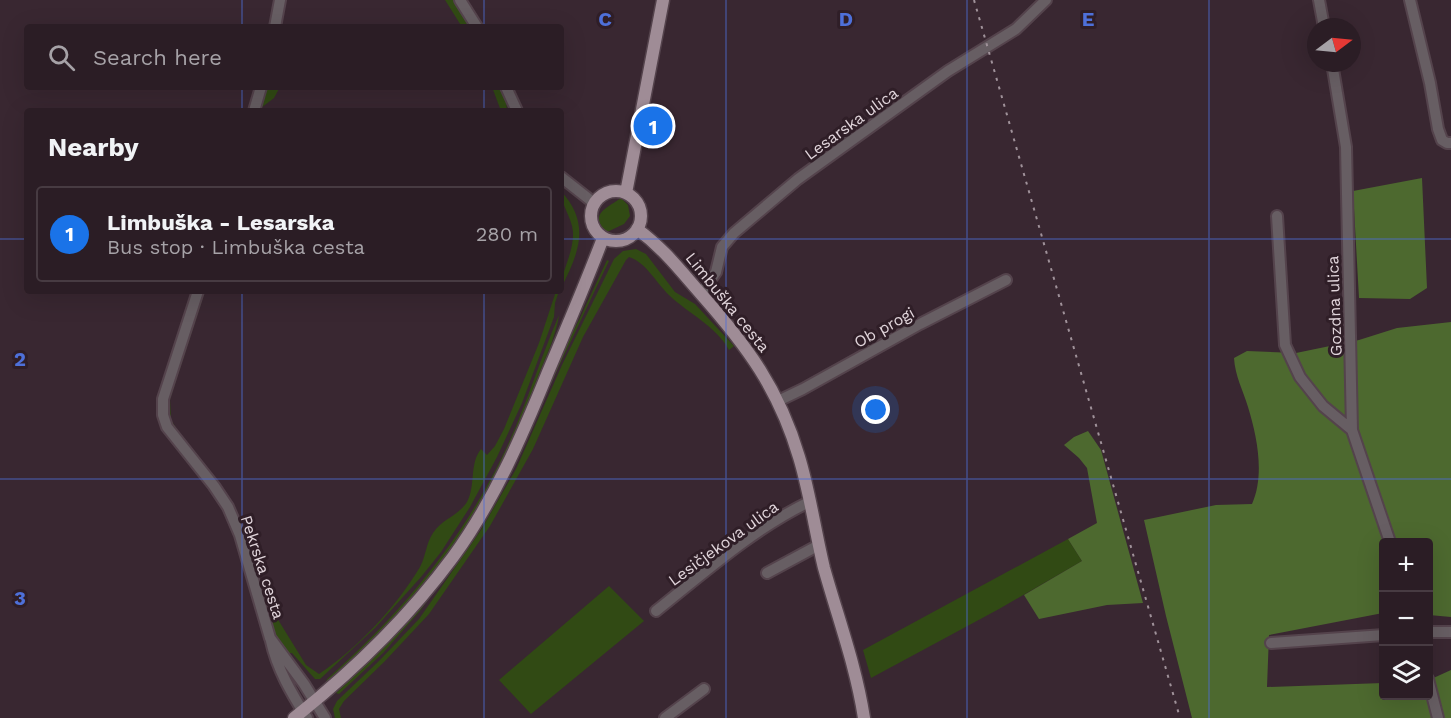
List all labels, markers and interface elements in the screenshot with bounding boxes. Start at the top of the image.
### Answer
text: C [598,7,612,31]
text: D [839,7,853,31]
text: E [1082,7,1094,31]
north arrow [1307,18,1361,72]
search box [24,24,564,90]
icon: search [45,41,78,74]
text: Search here [93,45,222,70]
street label: Lesarska ulica [801,83,902,164]
pin: 1 [634,104,672,148]
text: Nearby [48,132,139,162]
text: Limbuška - Lesarska [107,210,335,235]
text: 1 [65,222,74,246]
text: 280 m [476,222,538,246]
text: Bus stop · Limbuška cesta [107,235,365,259]
street label: Limbuška cesta [682,249,774,356]
street label: Gozdna ulica [1323,255,1346,357]
street label: Ob progi [851,303,918,352]
text: 2 [14,347,26,371]
your location [861,395,890,424]
street label: Lesičjekova ulica [665,497,782,590]
street label: Pekrska cesta [237,513,288,621]
map controls [1379,538,1433,700]
button: + [1379,538,1433,592]
text: 3 [14,586,26,610]
button: − [1379,592,1433,646]
button: layers [1379,646,1433,700]

